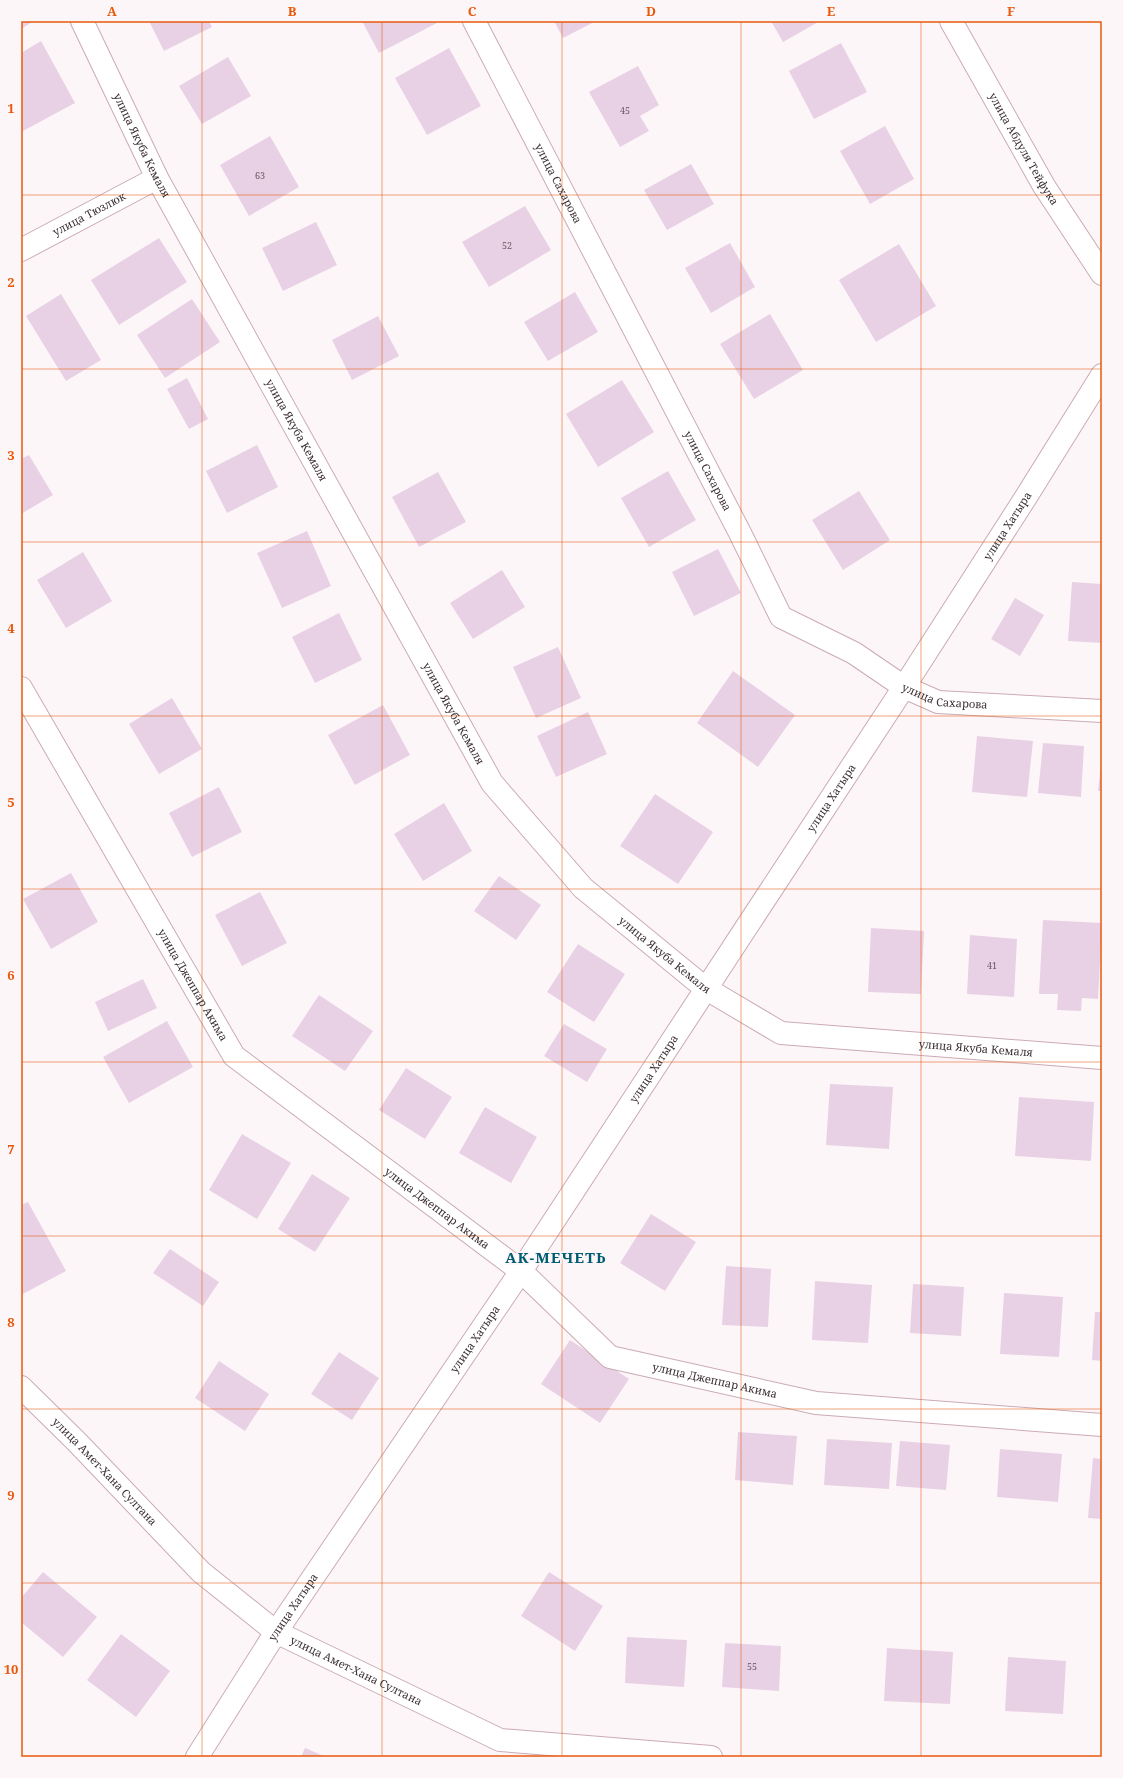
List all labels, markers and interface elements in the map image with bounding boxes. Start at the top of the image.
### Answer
text: A [107,2,117,20]
text: B [288,2,297,20]
text: C [468,2,477,20]
text: D [646,2,656,20]
text: E [827,2,836,20]
text: F [1007,2,1015,20]
street label: улица Якуба Кемаля [110,90,174,200]
street label: улица Абдуля Тейфука [986,90,1062,208]
text: 1 [7,99,15,117]
house number: 45 [620,104,630,117]
street label: улица Сахарова [532,141,586,226]
house number: 63 [255,169,265,182]
street label: улица Тюзлюк [50,188,128,239]
house number: 52 [502,239,512,252]
text: 2 [7,273,15,291]
street label: улица Якуба Кемаля [263,376,331,483]
street label: улица Сахарова [681,428,735,513]
text: 3 [7,446,15,464]
street label: улица Хатыра [979,489,1035,563]
text: 4 [7,619,15,637]
street label: улица Якуба Кемаля [420,659,488,767]
street label: улица Сахарова [900,679,988,712]
street label: улица Хатыра [803,761,859,835]
text: 5 [7,793,15,811]
street label: улица Якуба Кемаля [616,912,713,997]
street label: улица Джеппар Акима [155,926,232,1044]
house number: 41 [987,959,997,972]
text: 6 [7,966,15,984]
street label: улица Хатыра [625,1032,681,1105]
street label: улица Якуба Кемаля [918,1036,1034,1060]
text: 7 [7,1140,15,1158]
street label: улица Джеппар Акима [382,1164,493,1252]
district label: АК-МЕЧЕТЬ [505,1247,607,1267]
street label: улица Хатыра [446,1302,503,1375]
text: 8 [7,1313,15,1331]
street label: улица Джеппар Акима [651,1359,779,1401]
street label: улица Амет-Хана Султана [49,1414,161,1528]
text: 9 [7,1486,15,1504]
street label: улица Хатыра [264,1570,321,1644]
street label: улица Амет-Хана Султана [288,1632,425,1708]
text: 10 [4,1660,18,1678]
house number: 55 [747,1660,757,1673]

